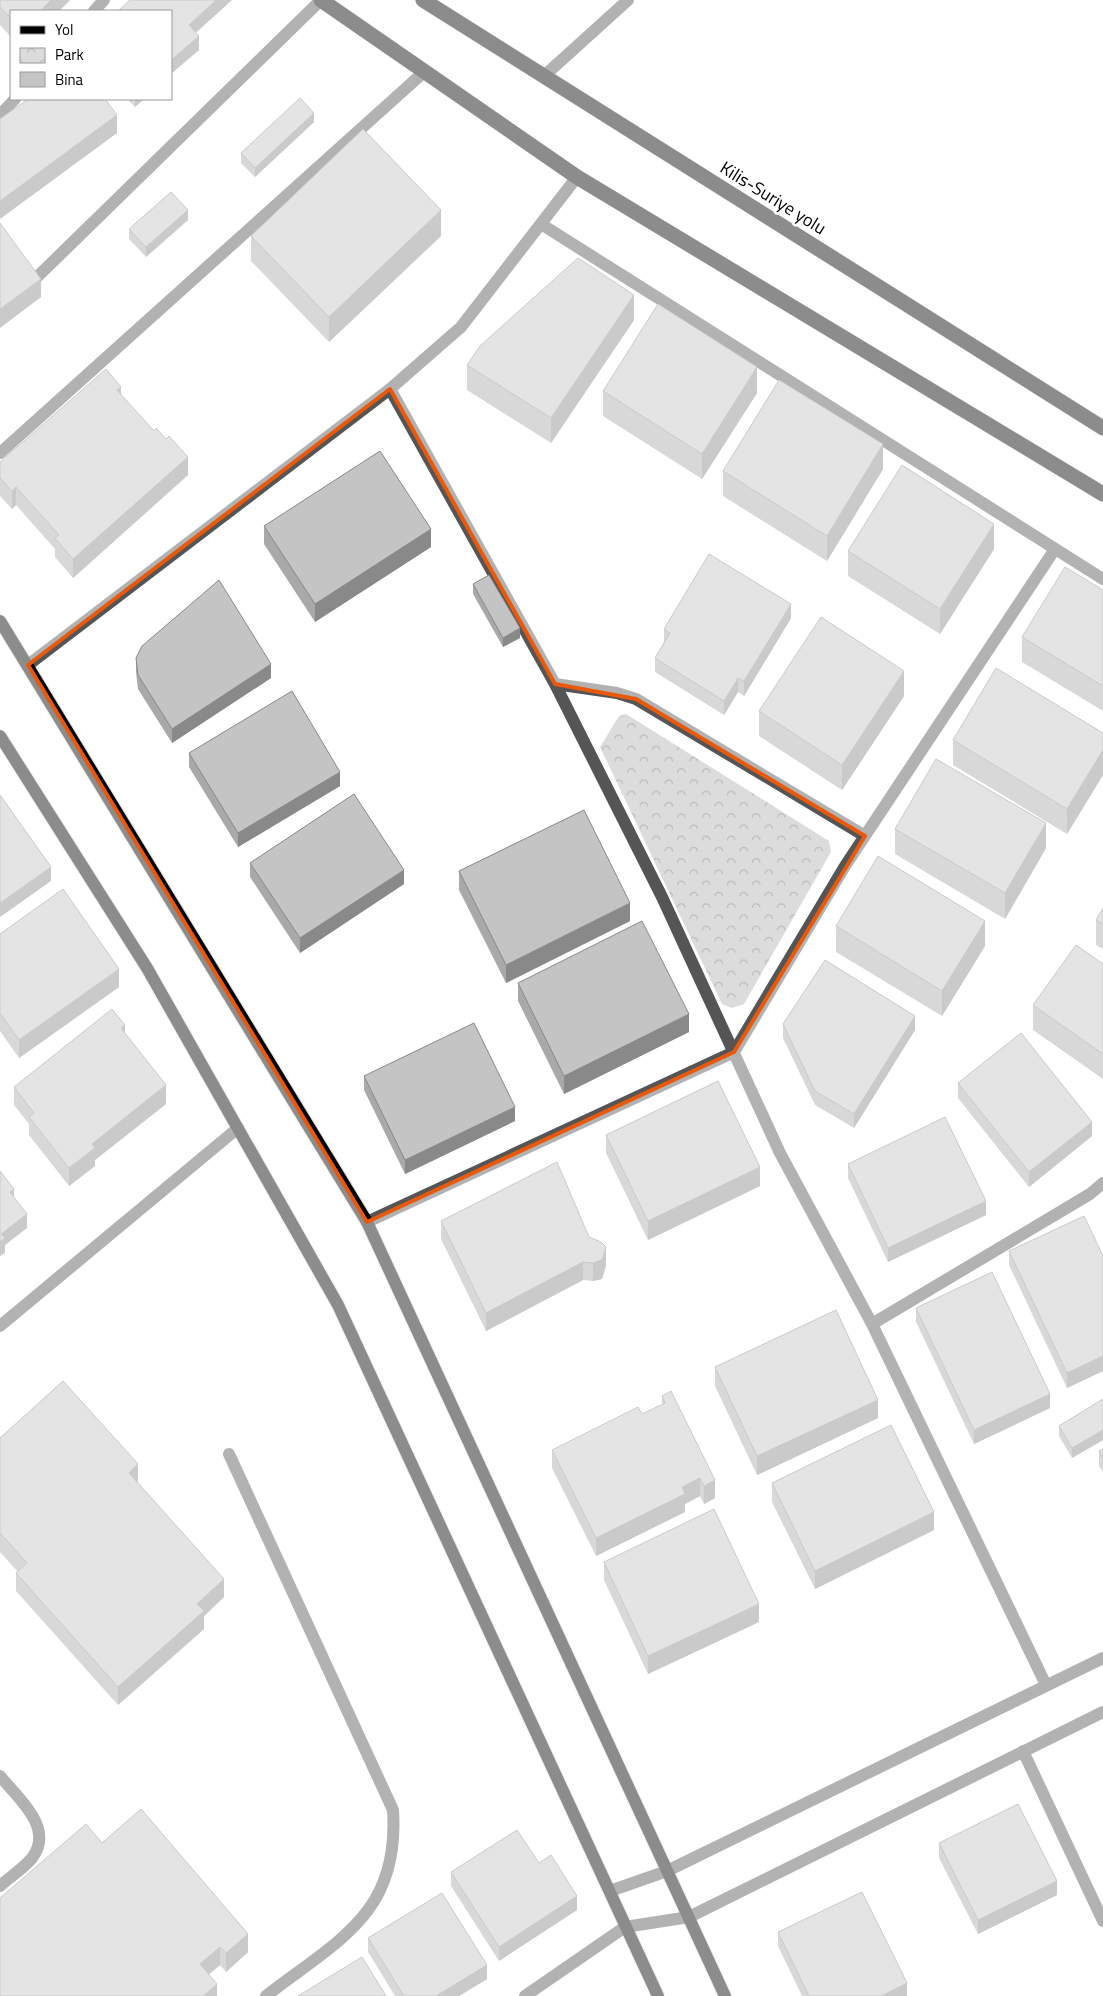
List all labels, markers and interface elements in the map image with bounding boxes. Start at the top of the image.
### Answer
legend [10,10,172,100]
text: Yol [55,18,73,41]
text: Park [55,43,84,66]
text: Bina [55,68,84,91]
street label: Kilis-Suriye yolu [715,154,832,241]

